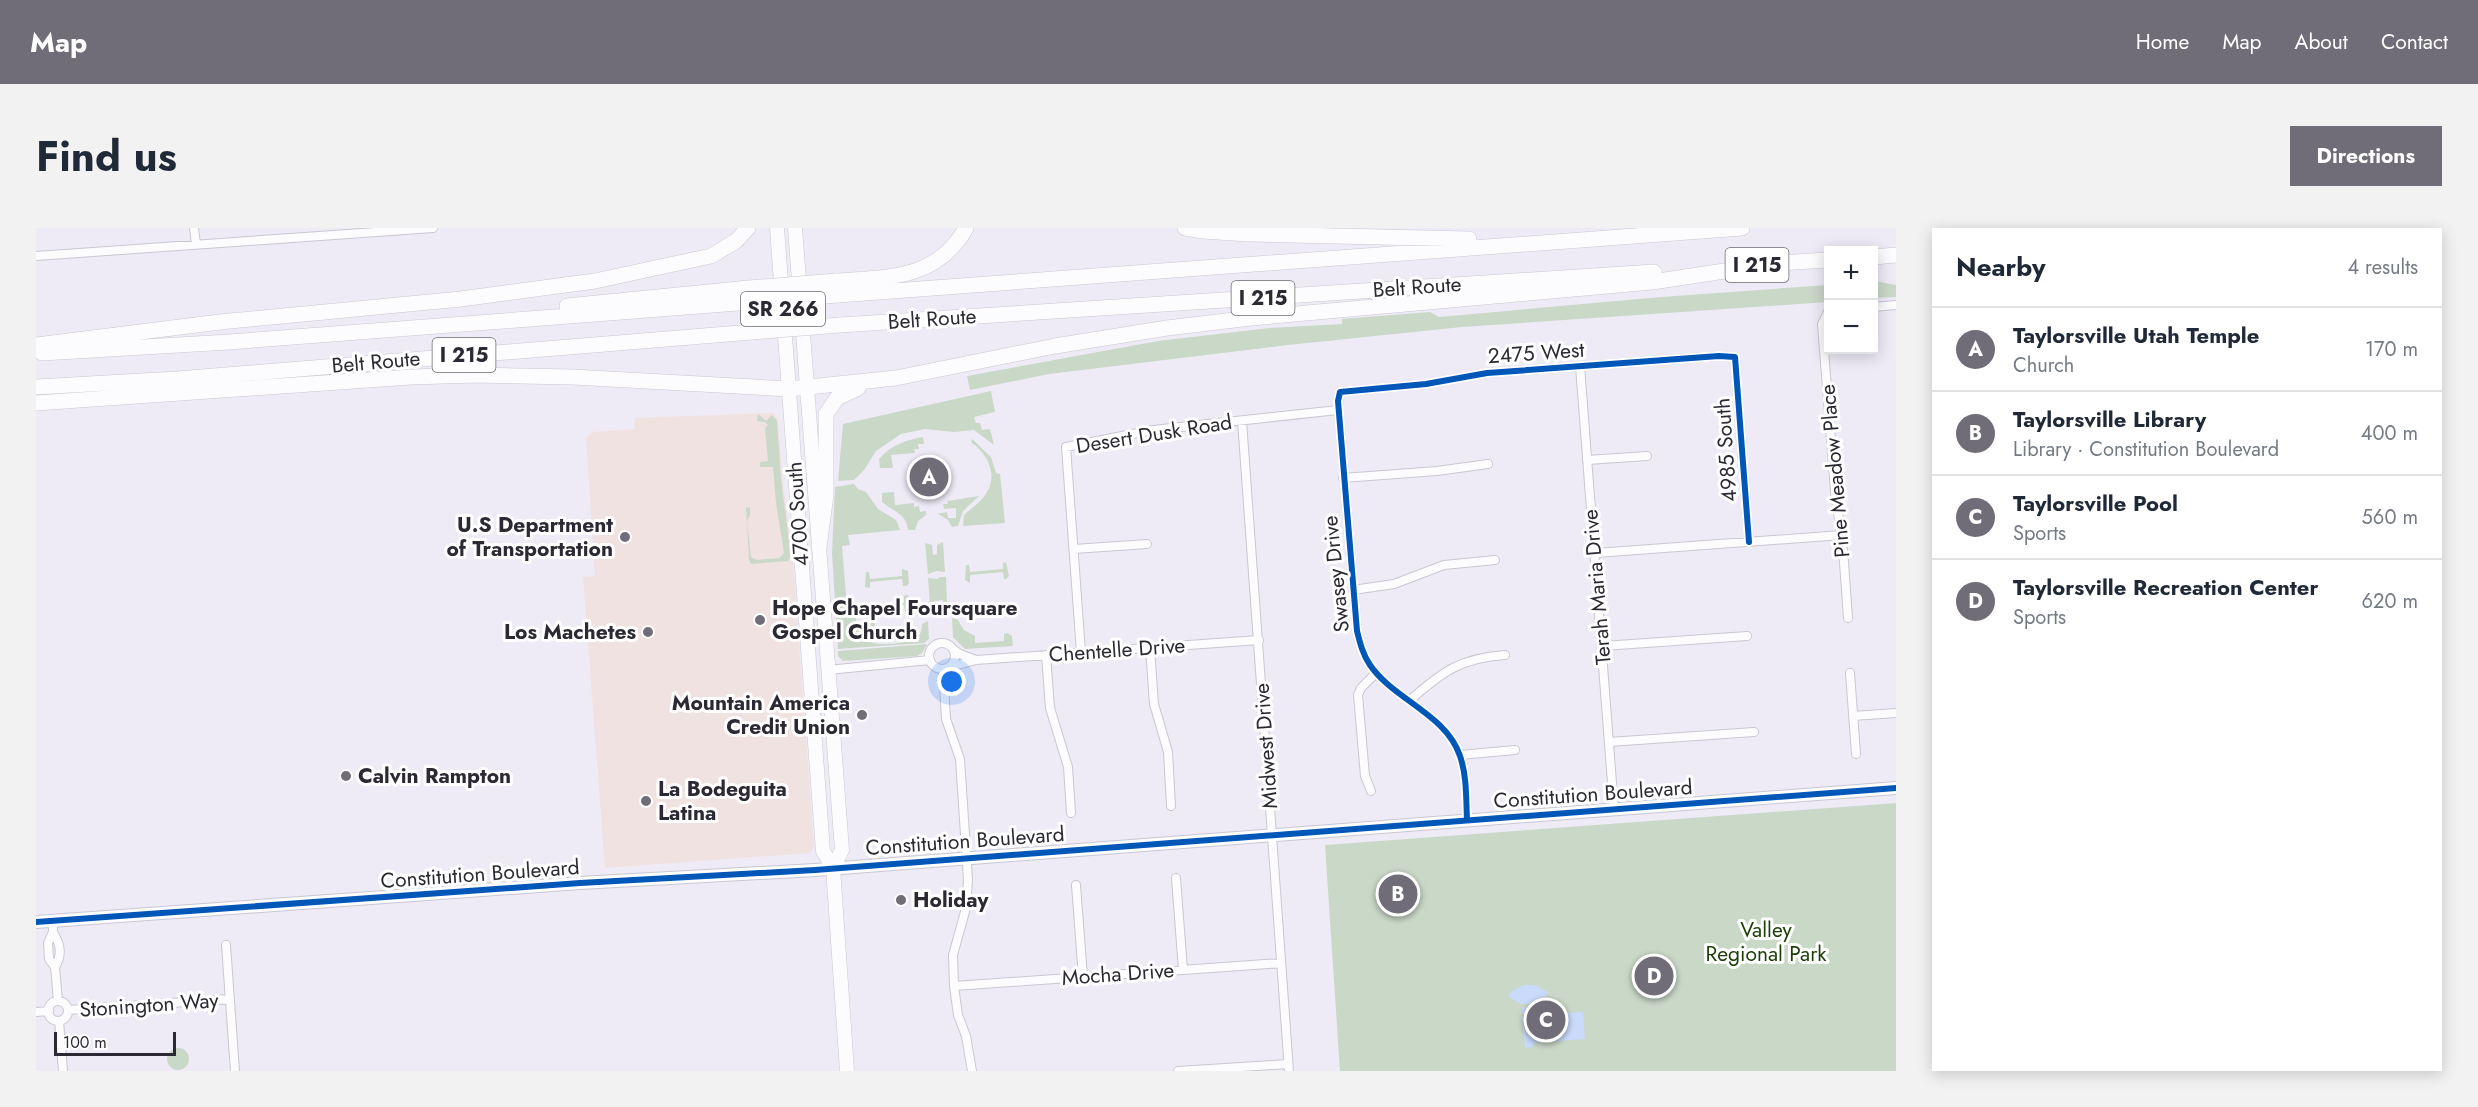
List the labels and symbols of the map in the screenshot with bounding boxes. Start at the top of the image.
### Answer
road number: I 215 [1726,248,1788,282]
street label: Belt Route [1372,269,1463,305]
road number: I 215 [1232,281,1294,315]
road number: SR 266 [741,292,825,326]
street label: Belt Route [887,301,978,337]
street label: 2475 West [1487,335,1585,371]
road number: I 215 [432,338,496,372]
street label: Belt Route [330,343,422,381]
street label: Pine Meadow Place [1812,383,1858,559]
street label: 4985 South [1707,397,1745,503]
street label: Desert Dusk Road [1074,407,1234,461]
pin: A [910,454,948,500]
street label: 4700 South [779,461,817,567]
street label: Terah Maria Drive [1575,508,1619,666]
place label: U.S Department of Transportation [446,510,613,564]
street label: Swasey Drive [1315,514,1357,634]
marker: U.S Department of Transportation [618,530,632,544]
place label: Hope Chapel Foursquare Gospel Church [772,593,1018,647]
marker: Hope Chapel Foursquare Gospel Church [753,613,767,627]
place label: Los Machetes [504,617,636,647]
marker: Los Machetes [641,625,655,639]
street label: Chentelle Drive [1048,630,1186,670]
your location [937,667,966,696]
street label: Midwest Drive [1247,682,1285,810]
place label: Mountain America Credit Union [672,688,850,742]
marker: Mountain America Credit Union [855,708,869,722]
place label: Calvin Rampton [358,761,511,791]
marker: Calvin Rampton [339,769,353,783]
street label: Constitution Boulevard [1493,772,1693,816]
place label: La Bodeguita Latina [658,774,787,828]
marker: La Bodeguita Latina [639,794,653,808]
street label: Constitution Boulevard [865,819,1065,863]
street label: Constitution Boulevard [380,852,580,896]
pin: B [1378,872,1418,916]
place label: Holiday [913,885,990,915]
marker: Holiday [894,893,908,907]
park label: Valley Regional Park [1705,915,1827,969]
pin: D [1634,954,1674,999]
street label: Mocha Drive [1061,955,1175,993]
street label: Stonington Way [78,985,220,1025]
pin: C [1526,998,1566,1042]
scale bar [54,1029,176,1056]

